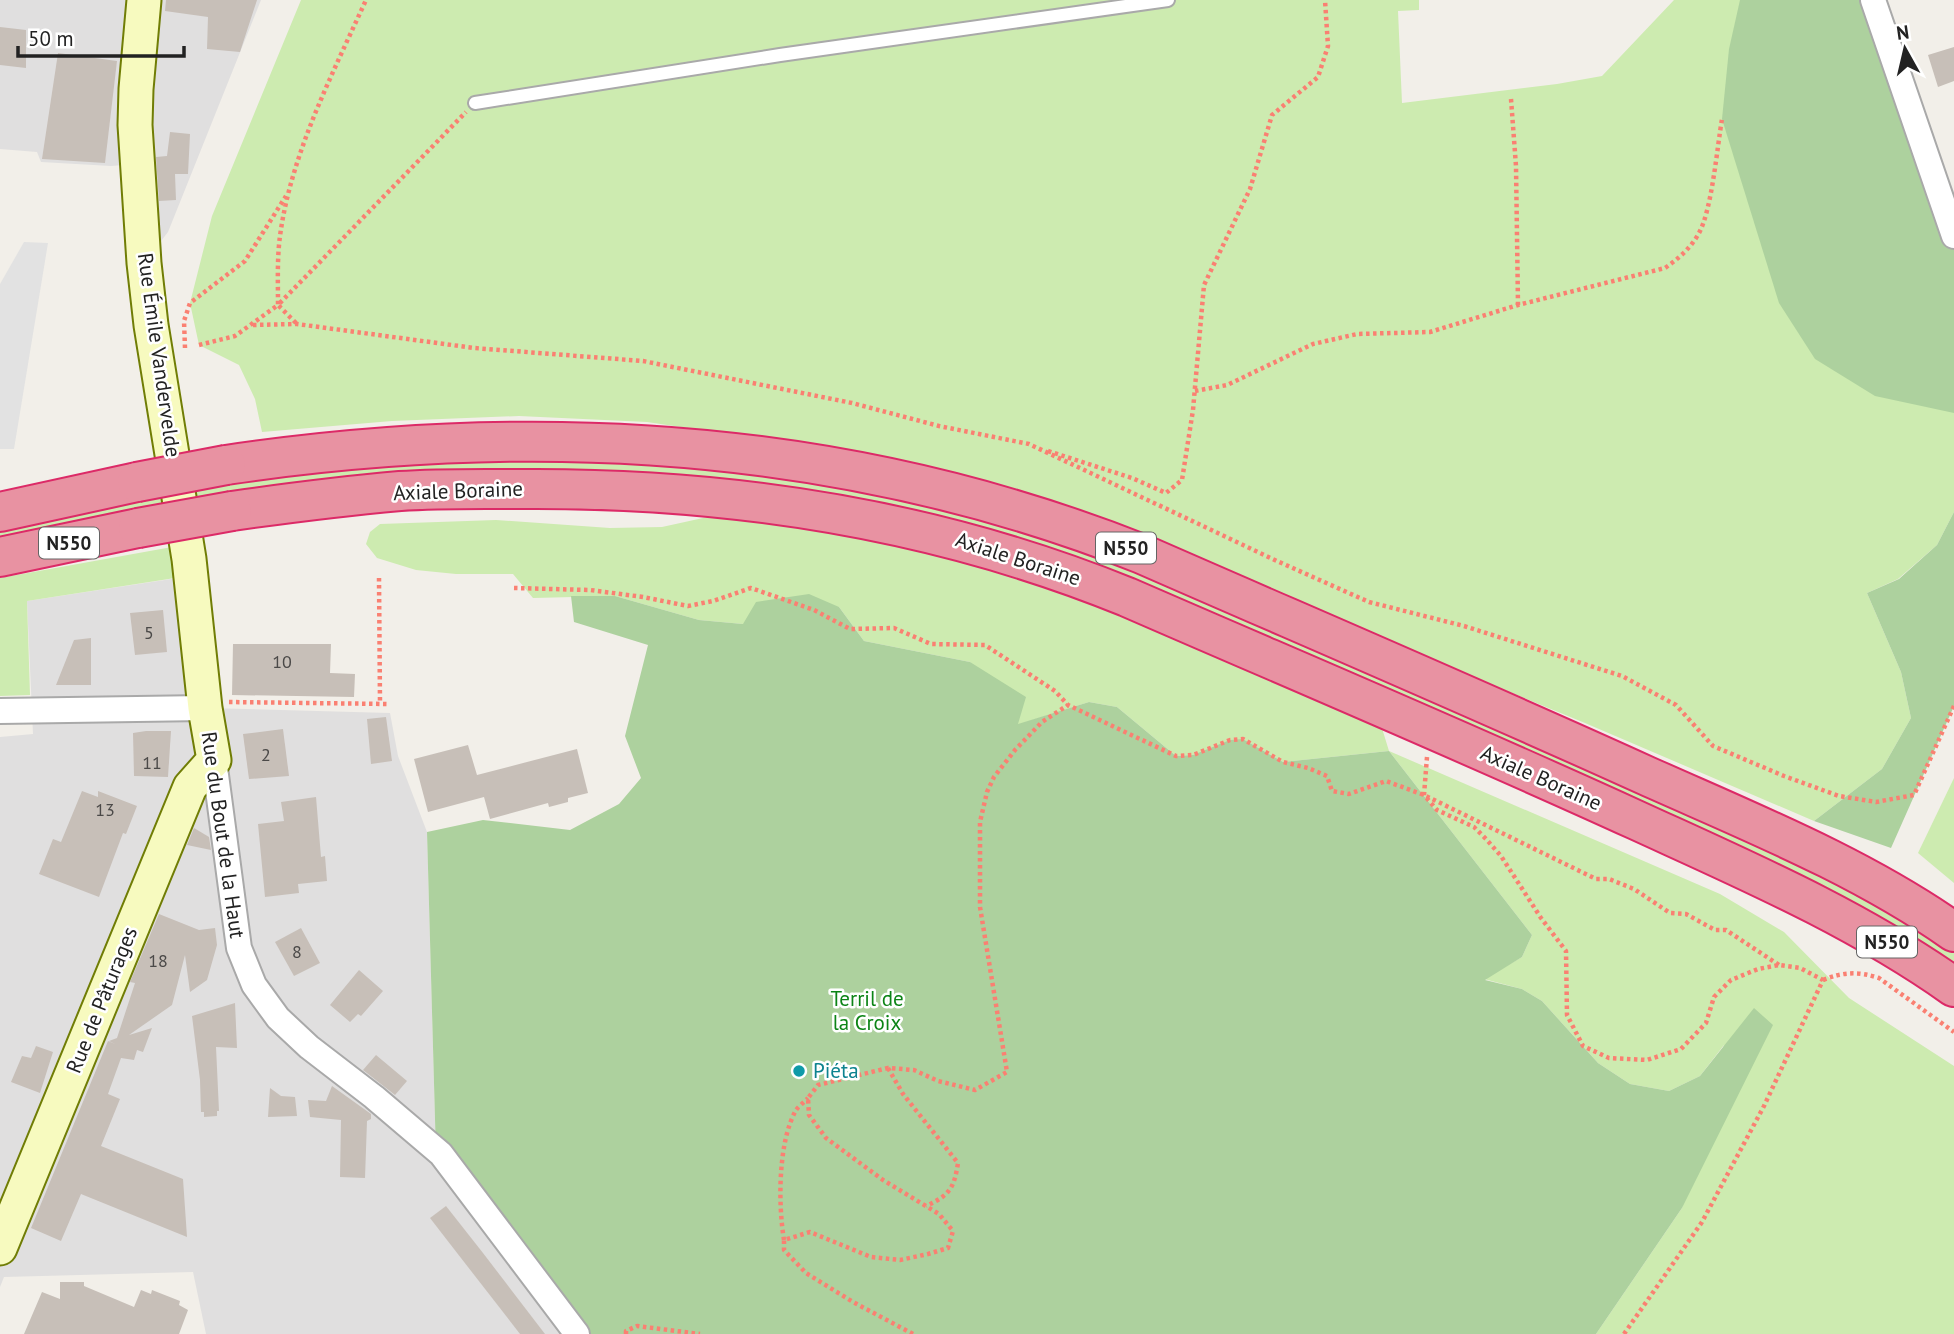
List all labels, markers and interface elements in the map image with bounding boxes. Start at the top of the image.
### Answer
scale bar [18,14,184,58]
north arrow [1870,14,1940,84]
text: N [1895,19,1910,45]
text: 50 m [28,25,74,52]
street label: Rue Émile Vandervelde [132,251,187,459]
street label: Axiale Boraine [393,475,523,506]
street label: Axiale Boraine [952,526,1084,591]
road number: N550 [39,528,99,558]
road number: N550 [1096,533,1156,564]
house number: 5 [144,621,154,644]
house number: 10 [272,650,292,673]
street label: Rue du Bout de la Haut [196,730,251,940]
street label: Axiale Boraine [1476,739,1606,816]
house number: 2 [261,743,271,766]
house number: 11 [142,751,162,774]
house number: 13 [95,798,115,821]
street label: Rue de Pâturages [60,923,143,1077]
road number: N550 [1857,926,1917,958]
house number: 8 [292,940,302,963]
house number: 18 [148,949,168,972]
park label: Terril de la Croix [830,985,904,1036]
place label: Piéta [813,1057,859,1084]
marker: Piéta [791,1063,807,1079]

